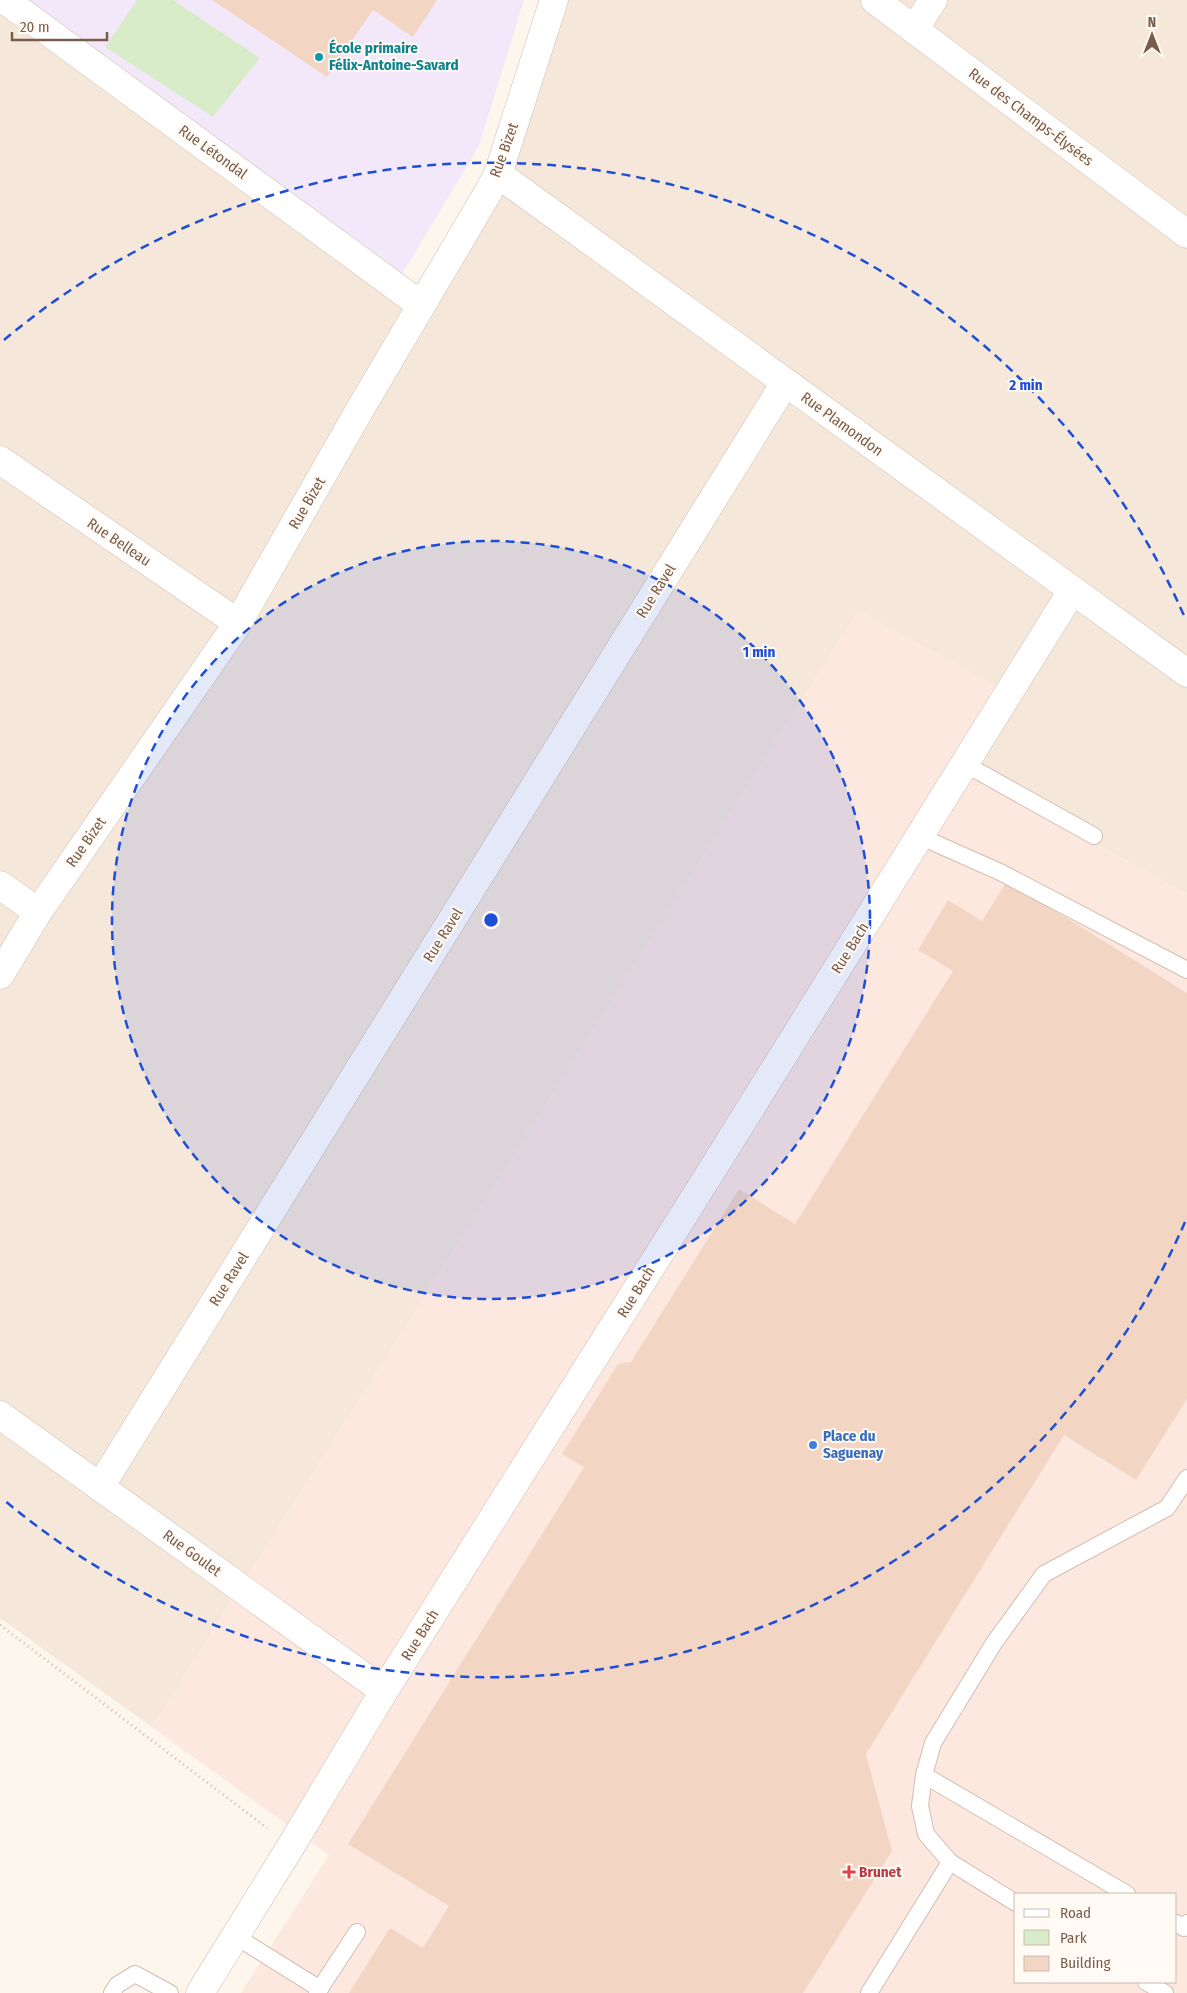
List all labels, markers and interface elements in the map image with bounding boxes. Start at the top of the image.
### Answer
scale bar [12,10,108,42]
north arrow [1127,10,1177,60]
text: N [1148,14,1156,31]
text: 20 m [20,18,50,36]
place label: École primaire Félix-Antoine-Savard [329,39,459,74]
marker: École primaire Félix-Antoine-Savard [313,51,325,63]
street label: Rue des Champs-Élysées [965,64,1097,170]
street label: Rue Bizet [486,120,522,180]
street label: Rue Létondal [175,121,251,183]
text: 2 min [1008,376,1043,394]
street label: Rue Plamondon [797,388,887,460]
street label: Rue Bizet [285,474,329,532]
street label: Rue Belleau [84,514,154,570]
street label: Rue Ravel [632,561,680,621]
text: 1 min [743,643,775,661]
street label: Rue Bizet [62,813,110,871]
street label: Rue Ravel [419,905,467,965]
centre of rings [482,911,500,929]
street label: Rue Bach [827,919,873,977]
street label: Rue Ravel [205,1249,253,1309]
street label: Rue Bach [613,1263,659,1321]
place label: Place du Saguenay [823,1427,884,1462]
marker: Place du Saguenay [807,1439,819,1451]
street label: Rue Goulet [159,1526,225,1580]
street label: Rue Bach [397,1606,443,1664]
place label: Brunet [859,1863,902,1881]
marker: Brunet [843,1866,855,1878]
legend [1014,1893,1177,1983]
text: Road [1060,1904,1091,1922]
text: Park [1060,1929,1087,1947]
text: Building [1060,1954,1111,1972]

